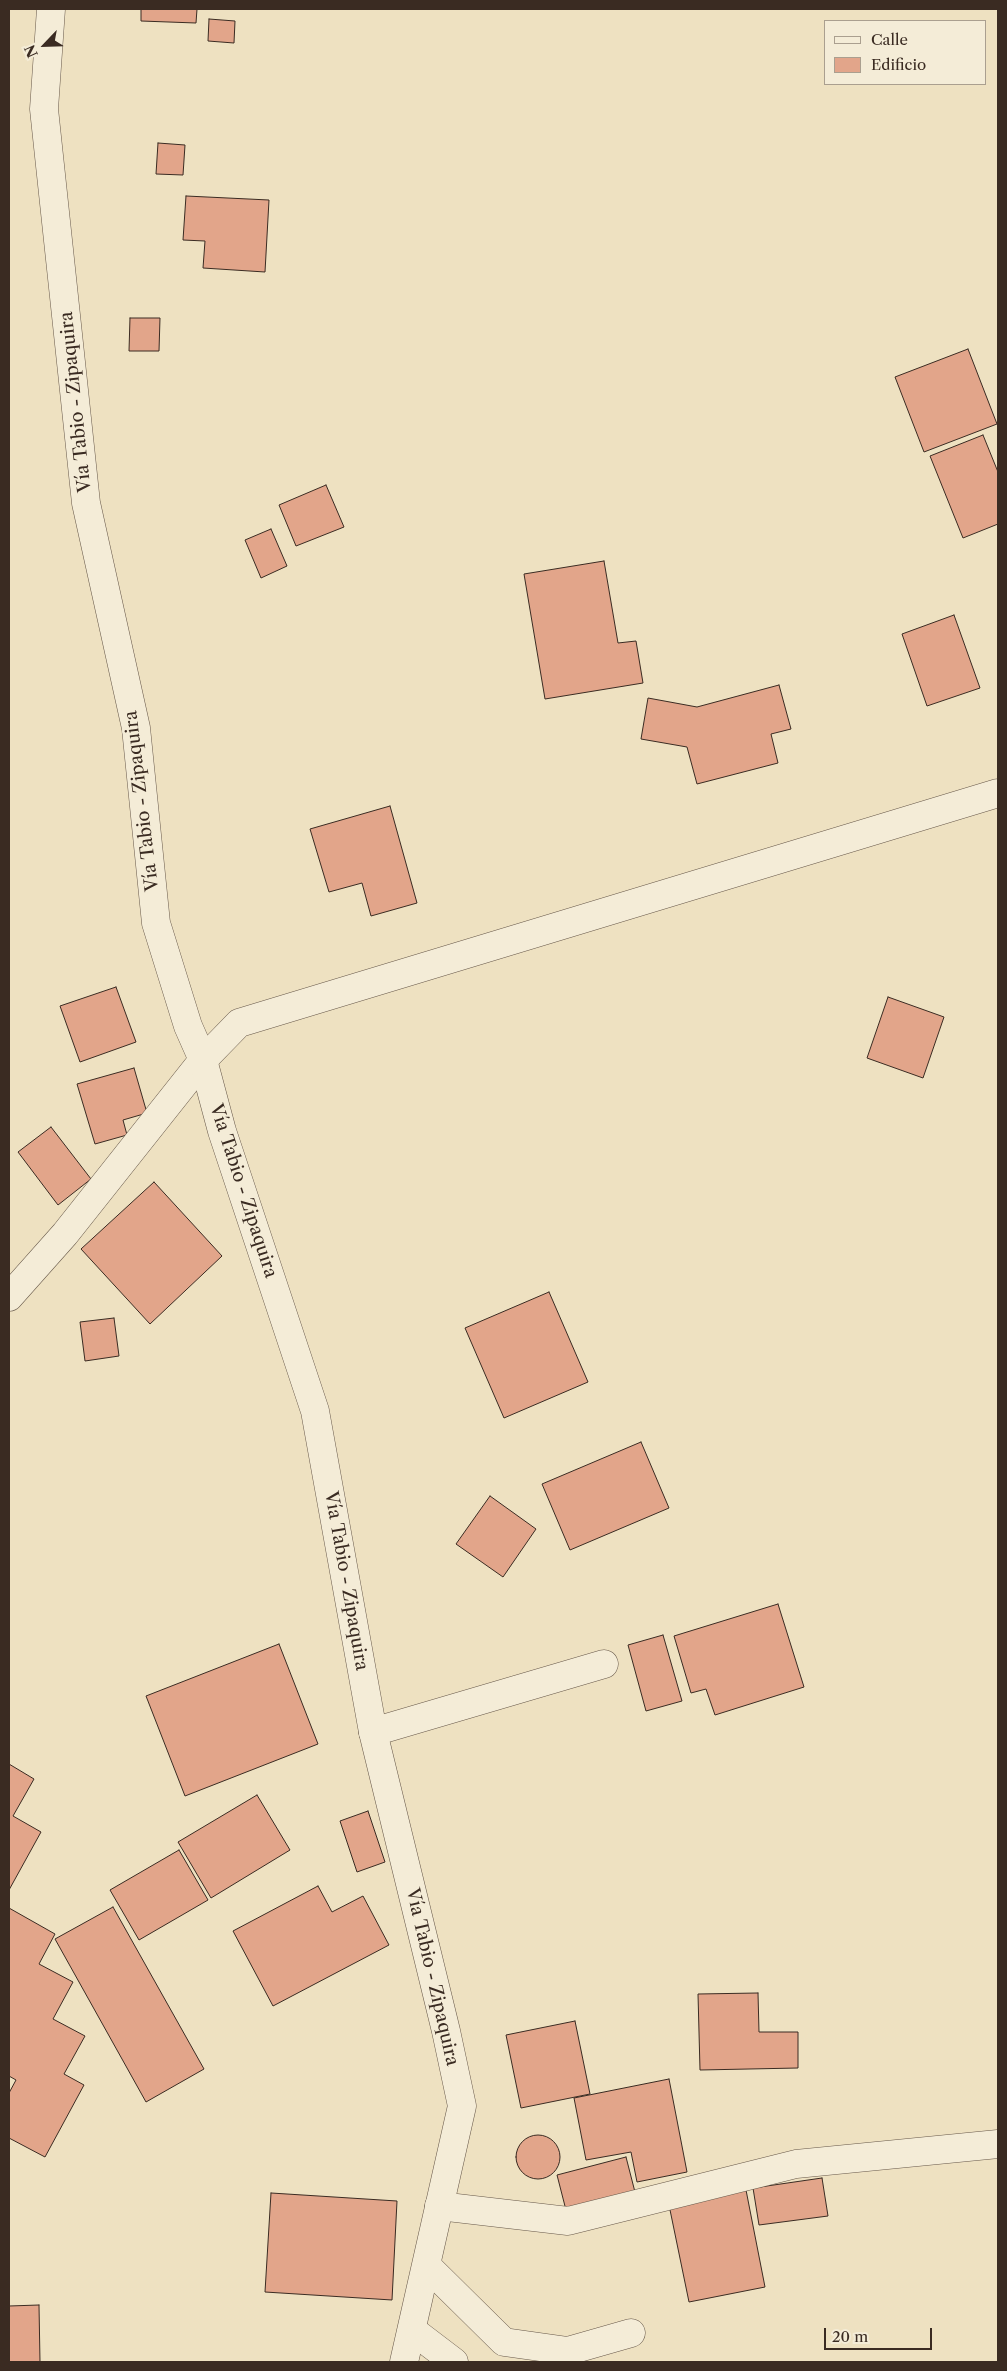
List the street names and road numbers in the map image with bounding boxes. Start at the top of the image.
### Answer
street label: Vía Tabio - Zipaquira [56,311,96,493]
street label: Vía Tabio - Zipaquira [120,709,164,893]
street label: Vía Tabio - Zipaquira [205,1101,281,1281]
street label: Vía Tabio - Zipaquira [320,1490,372,1672]
street label: Vía Tabio - Zipaquira [401,1886,463,2068]

